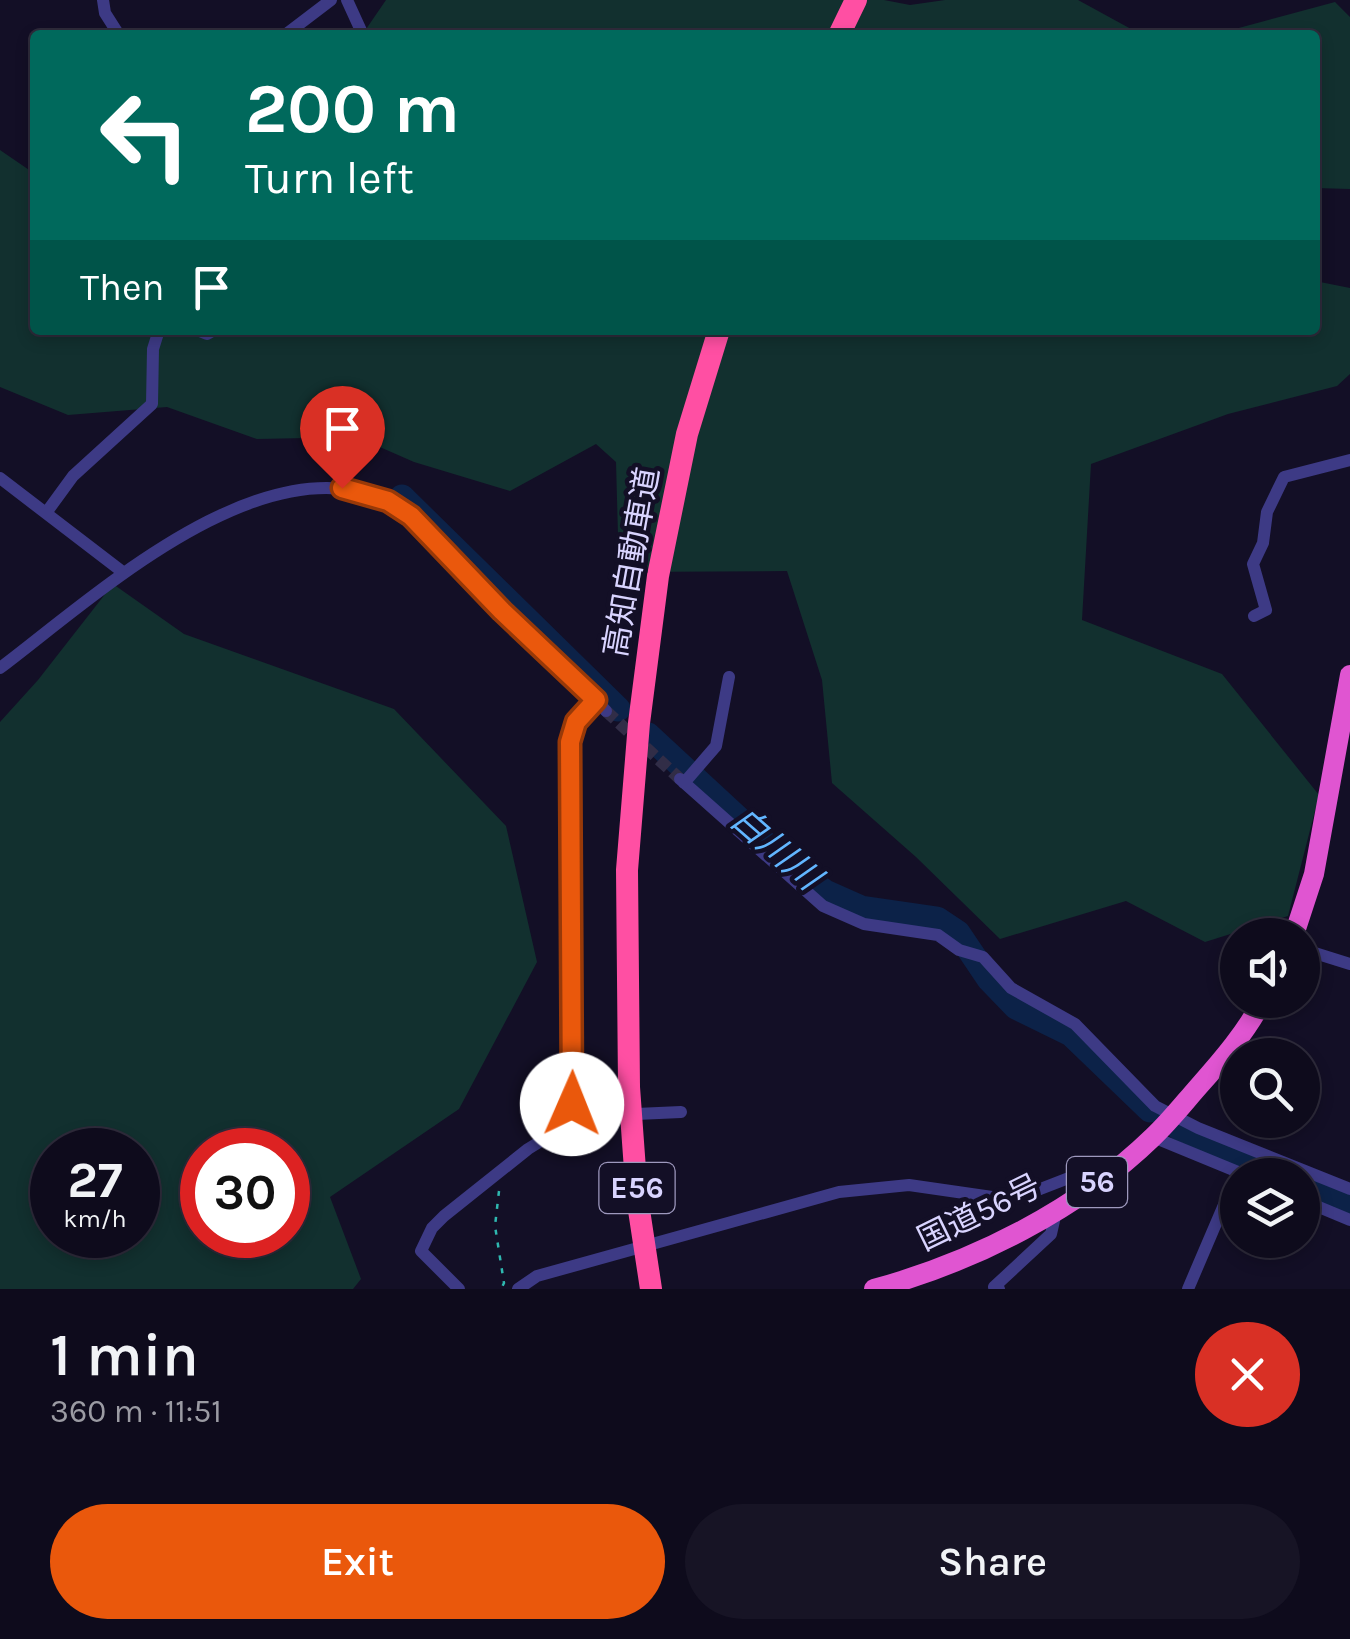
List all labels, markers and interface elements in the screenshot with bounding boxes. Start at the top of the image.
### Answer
text: 200 m [245,68,460,150]
icon: left [80,70,210,200]
text: Turn left [245,152,414,204]
icon: arrive [184,260,239,315]
text: Then [80,265,164,310]
pin [300,386,385,489]
icon: arrive [315,401,370,456]
street label: 高知自動車道 [597,464,666,660]
water label: 白川川 [723,798,832,901]
map controls [1220,918,1320,1258]
button: sound [1220,918,1320,1018]
button: search [1220,1038,1320,1138]
position arrow [520,1052,624,1156]
speed limit sign: 30 [180,1128,310,1258]
text: 27 [67,1151,123,1210]
road number: 56 [1067,1157,1127,1207]
button: layers [1220,1158,1320,1258]
road number: E56 [600,1163,674,1213]
street label: 国道56号 [912,1167,1047,1258]
text: km/h [63,1204,127,1233]
text: 1 min [50,1320,199,1390]
button: close [1195,1322,1300,1427]
text: 360 m · 11:51 [50,1393,222,1430]
button: Exit [50,1504,665,1619]
button: Share [685,1504,1300,1619]

